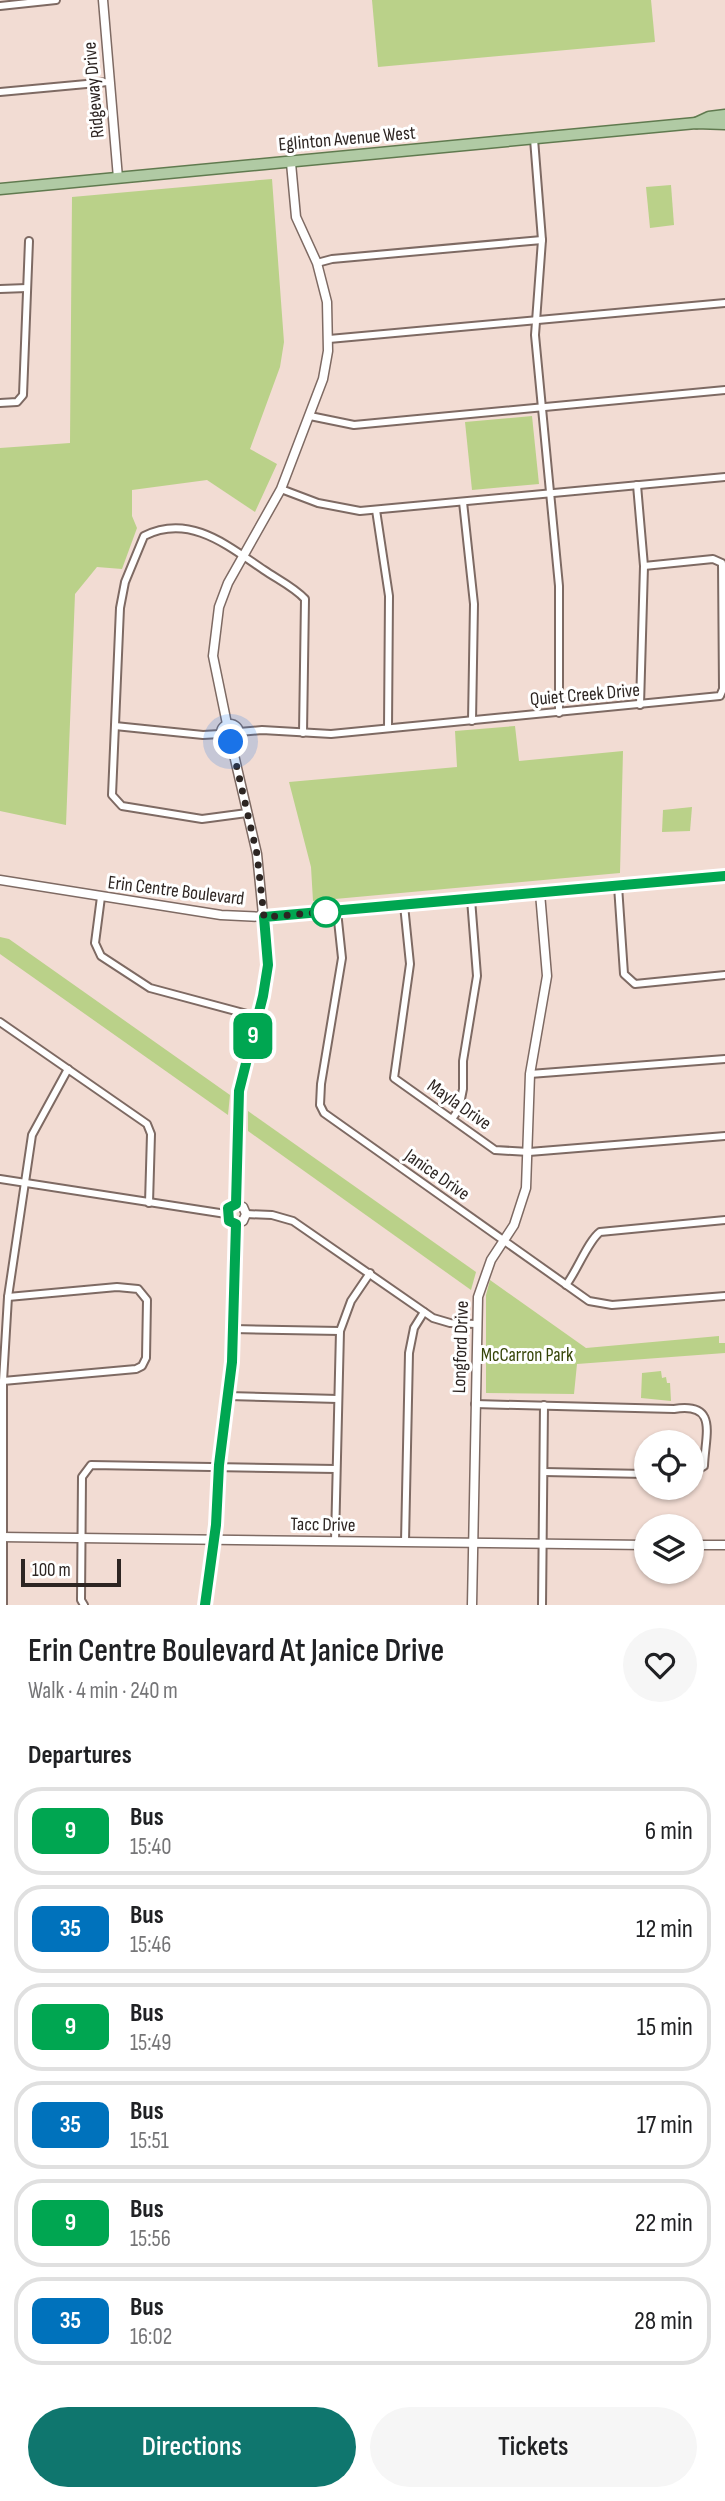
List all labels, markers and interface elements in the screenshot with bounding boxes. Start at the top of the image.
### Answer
street label: Ridgeway Drive [78,41,110,139]
street label: Eglinton Avenue West [277,122,417,156]
street label: Quiet Creek Drive [529,679,641,711]
your location [213,724,248,759]
street label: Erin Centre Boulevard [106,871,246,911]
unlabelled marker [311,897,341,927]
line badge: 9 [230,1013,276,1059]
text: 9 [247,1021,259,1050]
street label: Mayla Drive [423,1075,495,1135]
street label: Janice Drive [399,1144,474,1206]
street label: Longford Drive [448,1300,474,1394]
park label: McCarron Park [481,1344,574,1367]
map controls [634,1430,704,1584]
button: locate [634,1430,704,1500]
street label: Tacc Drive [290,1513,356,1537]
button: layers [634,1514,704,1584]
scale bar [21,1556,121,1588]
text: 100 m [32,1559,71,1582]
button: heart [623,1628,697,1702]
text: Erin Centre Boulevard At Janice Drive [28,1631,444,1671]
text: Walk · 4 min · 240 m [28,1677,178,1705]
text: Departures [28,1740,132,1771]
text: Bus [130,1802,164,1833]
text: 9 [65,1816,76,1845]
text: 6 min [645,1816,693,1847]
text: 15:40 [130,1833,172,1861]
text: Bus [130,1900,164,1931]
text: 35 [60,1914,81,1943]
text: 12 min [636,1914,693,1945]
text: 15:46 [130,1931,171,1959]
text: Bus [130,1998,164,2029]
text: 9 [65,2012,76,2041]
text: 15 min [637,2012,693,2043]
text: 15:49 [130,2029,171,2057]
text: Bus [130,2096,164,2127]
text: 35 [60,2110,81,2139]
text: 17 min [637,2110,693,2141]
text: 15:51 [130,2127,169,2155]
text: Bus [130,2194,164,2225]
text: 9 [65,2208,76,2237]
text: 22 min [635,2208,693,2239]
text: 15:56 [130,2225,171,2253]
text: Bus [130,2292,164,2323]
text: 35 [60,2306,81,2335]
text: 28 min [634,2306,693,2337]
text: 16:02 [130,2323,172,2351]
button: Directions [28,2407,356,2487]
button: Tickets [370,2407,697,2487]

